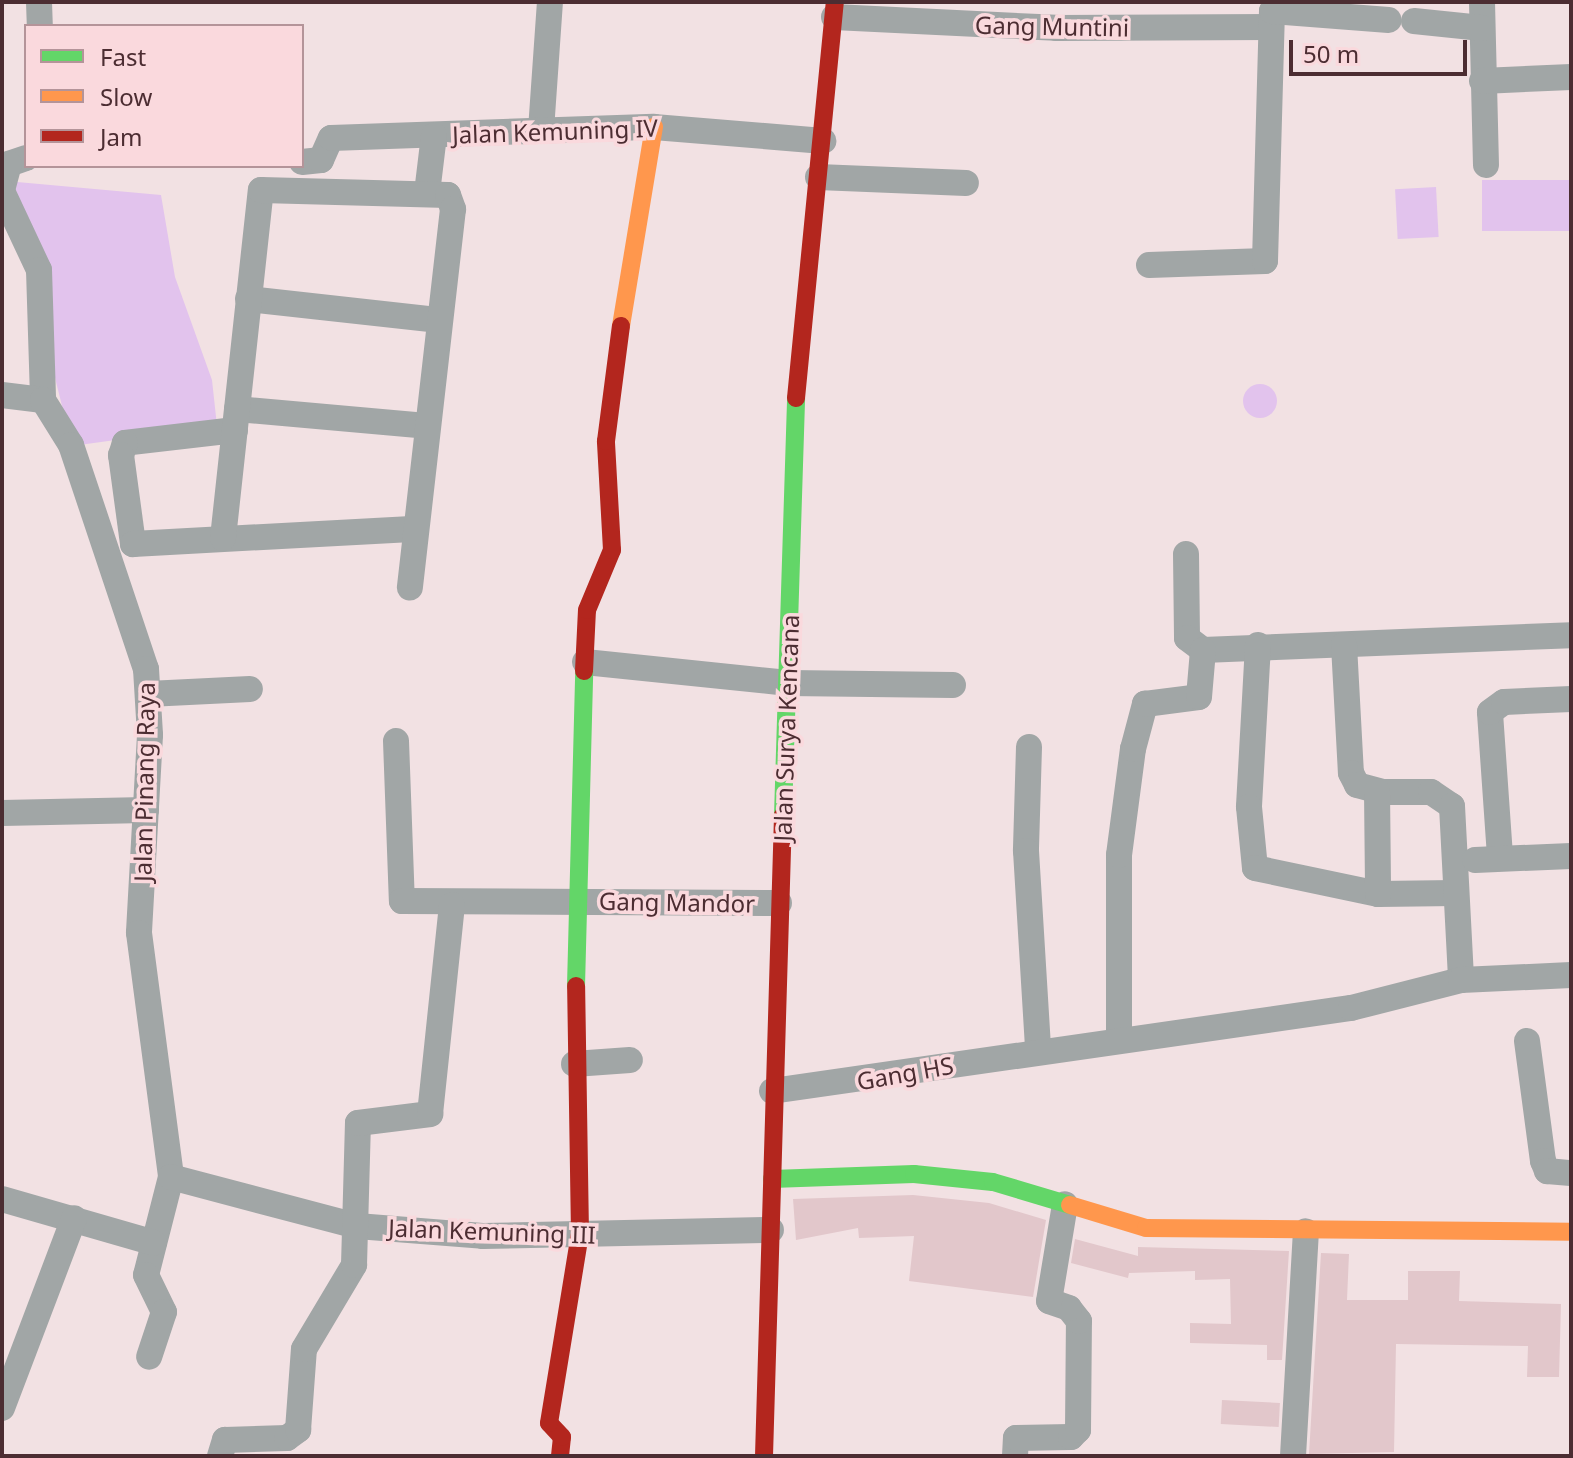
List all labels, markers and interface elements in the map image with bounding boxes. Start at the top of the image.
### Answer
street label: Gang Muntini [975,10,1129,42]
legend [24,24,304,168]
scale bar [1293,24,1471,74]
text: 50 m [1303,37,1359,70]
text: Fast [100,40,146,73]
text: Slow [100,80,152,113]
street label: Jalan Kemuning IV [452,113,658,149]
text: Jam [100,120,142,153]
street label: Jalan Surya Kencana [768,614,804,842]
street label: Jalan Pinang Raya [128,682,160,882]
street label: Gang Mandor [599,886,755,918]
street label: Gang HS [854,1050,956,1096]
street label: Jalan Kemuning III [388,1213,596,1249]

